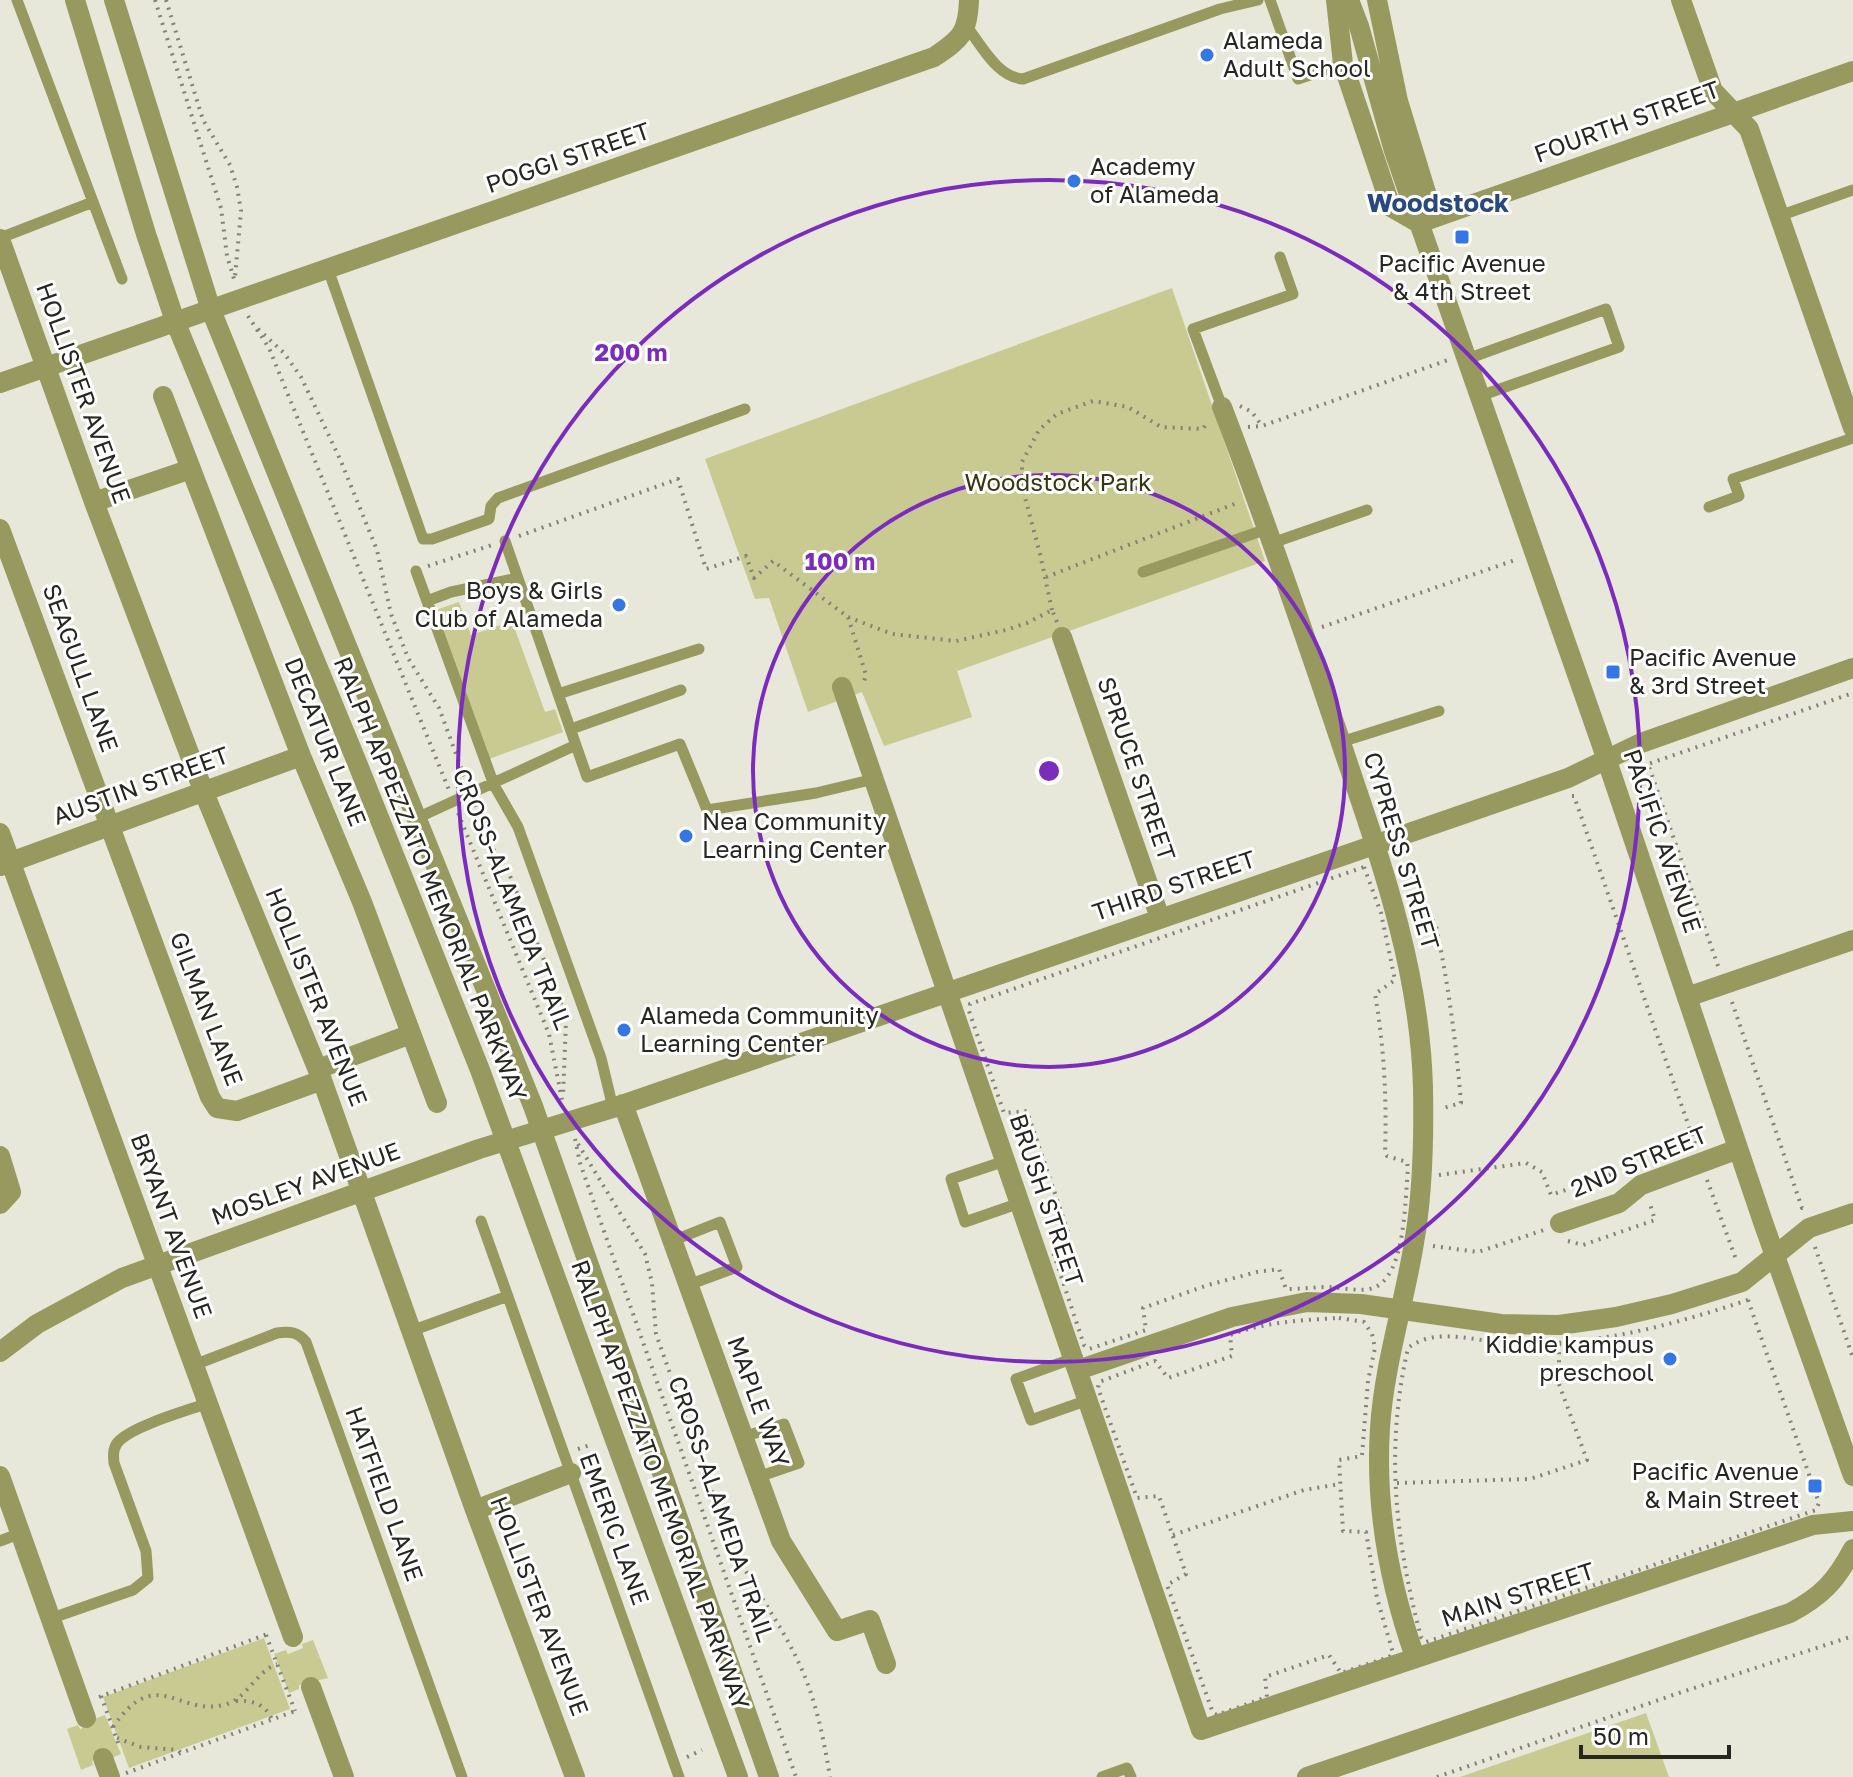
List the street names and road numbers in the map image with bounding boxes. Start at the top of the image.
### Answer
street label: FOURTH STREET [1530,74,1723,168]
street label: POGGI STREET [482,115,653,198]
street label: HOLLISTER AVENUE [31,278,138,507]
street label: SEAGULL LANE [38,579,125,755]
street label: RALPH APPEZZATO MEMORIAL PARKWAY [329,652,534,1105]
street label: DECATUR LANE [279,653,373,830]
street label: SPRUCE STREET [1092,673,1182,864]
street label: AUSTIN STREET [48,739,233,830]
street label: PACIFIC AVENUE [1618,745,1708,936]
street label: CYPRESS STREET [1359,748,1446,953]
street label: CROSS-ALAMEDA TRAIL [448,764,579,1033]
street label: THIRD STREET [1088,843,1259,926]
street label: HOLLISTER AVENUE [260,883,374,1110]
street label: GILMAN LANE [165,927,250,1089]
street label: BRUSH STREET [1004,1110,1090,1289]
street label: 2ND STREET [1566,1119,1711,1202]
street label: BRYANT AVENUE [125,1129,219,1322]
street label: MOSLEY AVENUE [207,1135,404,1230]
street label: RALPH APPEZZATO MEMORIAL PARKWAY [566,1256,757,1714]
street label: MAPLE WAY [722,1332,797,1472]
street label: CROSS-ALAMEDA TRAIL [663,1372,782,1645]
street label: HATFIELD LANE [340,1402,430,1585]
street label: EMERIC LANE [575,1449,656,1608]
street label: HOLLISTER AVENUE [485,1492,596,1719]
street label: MAIN STREET [1437,1555,1598,1632]

